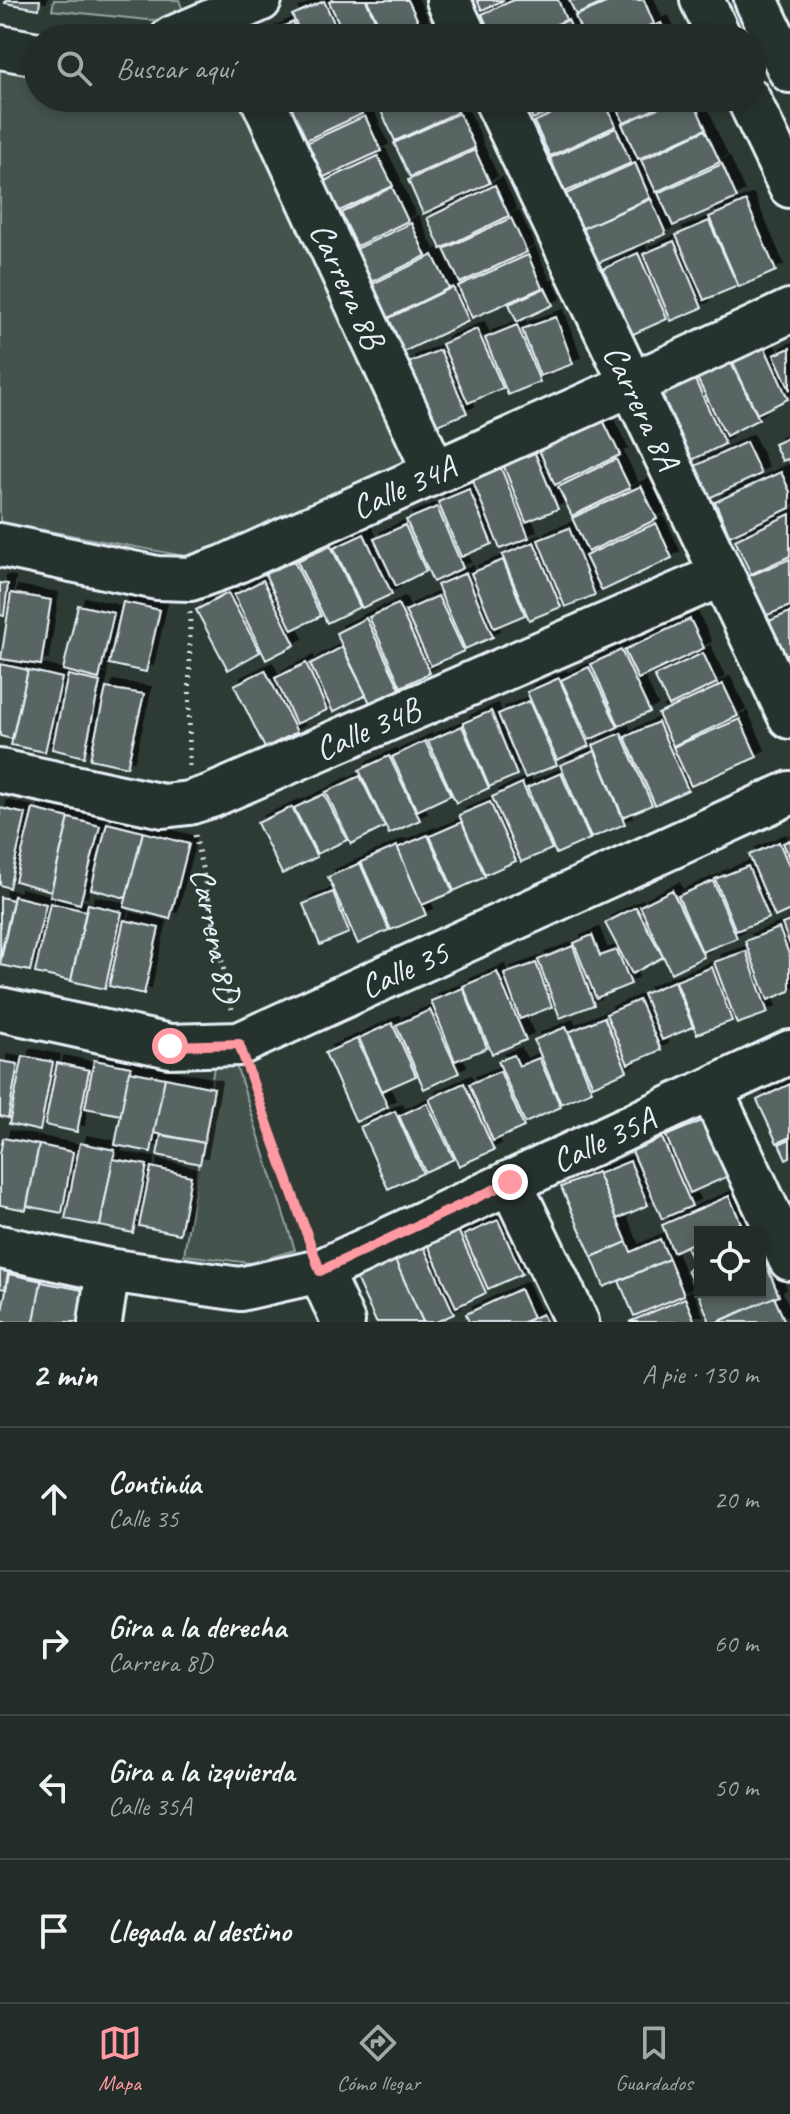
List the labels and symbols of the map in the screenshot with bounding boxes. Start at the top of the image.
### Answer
street label: Carrera 8B [301,215,397,357]
street label: Carrera 8A [594,337,691,478]
street label: Calle 34A [344,444,464,528]
street label: Calle 34B [308,686,428,770]
street label: Carrera 8D [181,864,252,1009]
street label: Calle 35 [353,930,456,1008]
route start [152,1028,188,1064]
street label: Calle 35A [544,1096,663,1182]
route end [492,1164,528,1200]

